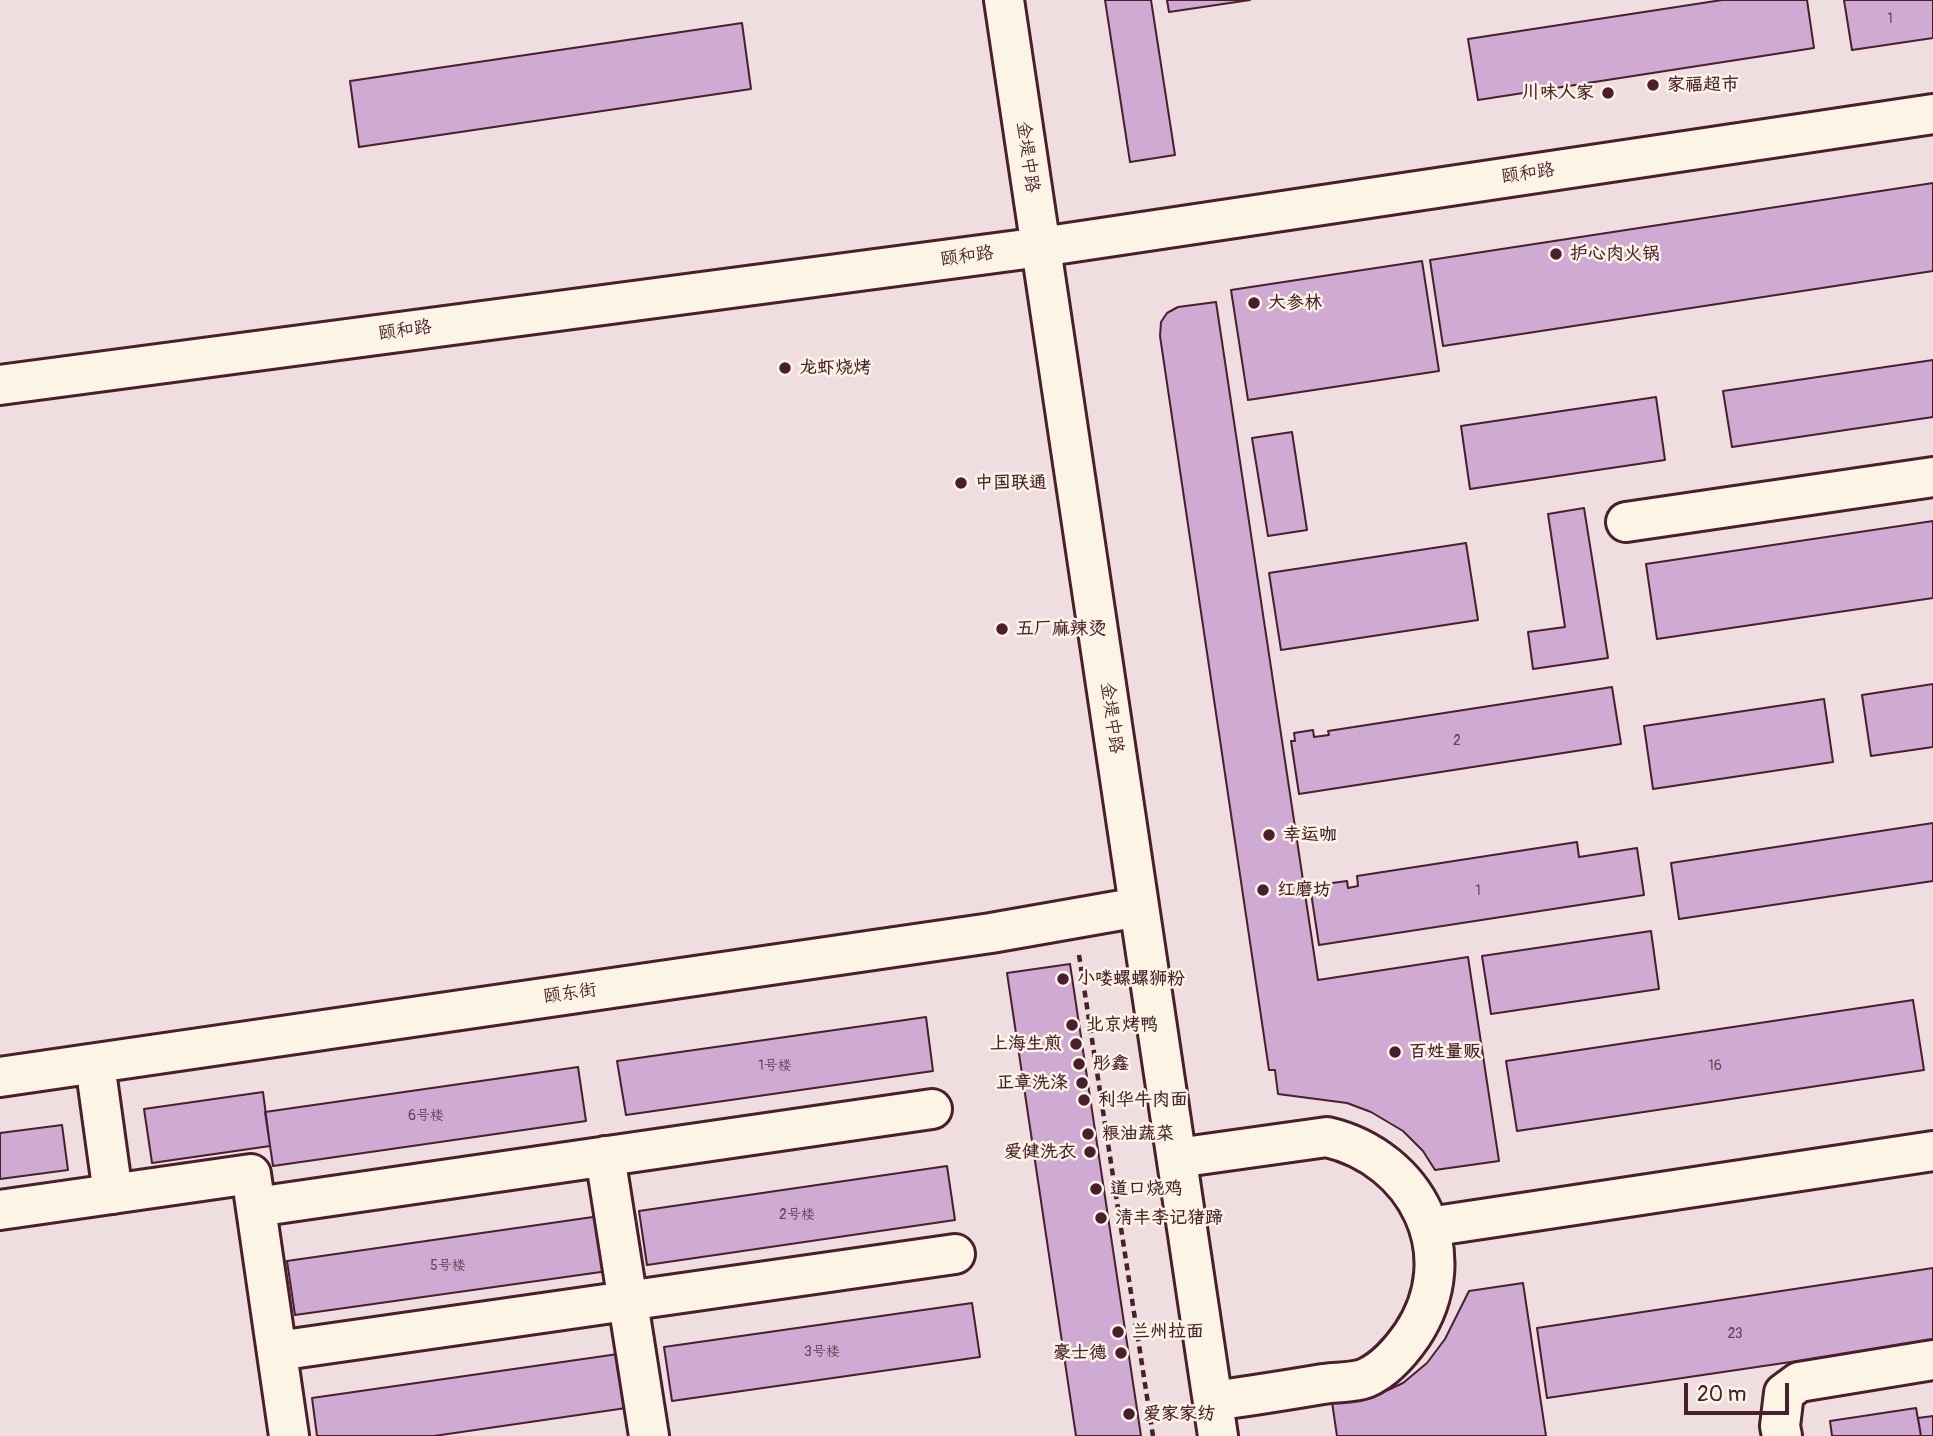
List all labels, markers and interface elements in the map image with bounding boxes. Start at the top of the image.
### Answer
house number: 1 [1887,11,1893,27]
place label: 家福超市 [1667,74,1739,96]
marker: 家福超市 [1645,77,1661,93]
place label: 川味人家 [1522,82,1594,104]
marker: 川味人家 [1600,85,1616,101]
street label: 金堤中路 [1011,120,1043,194]
street label: 颐和路 [1500,160,1556,188]
street label: 颐和路 [939,243,995,271]
place label: 护心肉火锅 [1570,243,1660,265]
marker: 护心肉火锅 [1548,246,1564,262]
place label: 大参林 [1268,292,1322,314]
marker: 大参林 [1246,295,1262,311]
street label: 颐和路 [377,317,433,345]
place label: 龙虾烧烤 [799,357,871,379]
marker: 龙虾烧烤 [777,360,793,376]
place label: 中国联通 [975,472,1047,494]
marker: 中国联通 [953,475,969,491]
place label: 五厂麻辣烫 [1016,618,1106,640]
marker: 五厂麻辣烫 [994,621,1010,637]
street label: 金堤中路 [1095,681,1127,755]
house number: 2 [1453,733,1461,749]
place label: 幸运咖 [1283,824,1337,846]
marker: 幸运咖 [1261,827,1277,843]
place label: 红磨坊 [1277,879,1331,901]
marker: 红磨坊 [1255,882,1271,898]
house number: 1 [1475,883,1481,899]
place label: 小喽螺螺狮粉 [1077,968,1185,990]
marker: 小喽螺螺狮粉 [1055,971,1071,987]
street label: 颐东街 [542,980,598,1008]
place label: 北京烤鸭 [1086,1014,1158,1036]
marker: 北京烤鸭 [1064,1017,1080,1033]
place label: 上海生煎 [990,1033,1062,1055]
marker: 上海生煎 [1068,1036,1084,1052]
place label: 百姓量贩 [1409,1041,1481,1063]
marker: 百姓量贩 [1387,1044,1403,1060]
place label: 彤鑫 [1093,1053,1129,1075]
marker: 彤鑫 [1071,1056,1087,1072]
house number: 1号楼 [758,1058,792,1074]
house number: 16 [1708,1058,1722,1074]
place label: 正章洗涤 [996,1072,1068,1094]
marker: 正章洗涤 [1074,1075,1090,1091]
place label: 利华牛肉面 [1098,1089,1188,1111]
marker: 利华牛肉面 [1076,1092,1092,1108]
house number: 6号楼 [408,1108,444,1124]
place label: 粮油蔬菜 [1102,1123,1174,1145]
marker: 粮油蔬菜 [1080,1126,1096,1142]
place label: 爱健洗衣 [1004,1141,1076,1163]
marker: 爱健洗衣 [1082,1144,1098,1160]
place label: 道口烧鸡 [1110,1178,1182,1200]
marker: 道口烧鸡 [1088,1181,1104,1197]
house number: 2号楼 [779,1207,815,1223]
place label: 清丰李记猪蹄 [1115,1207,1223,1229]
marker: 清丰李记猪蹄 [1093,1210,1109,1226]
house number: 5号楼 [430,1258,466,1274]
place label: 兰州拉面 [1132,1321,1204,1343]
marker: 兰州拉面 [1110,1324,1126,1340]
house number: 23 [1727,1326,1743,1342]
place label: 豪士德 [1053,1342,1107,1364]
house number: 3号楼 [804,1344,840,1360]
marker: 豪士德 [1113,1345,1129,1361]
scale bar [1688,1370,1793,1414]
text: 20 m [1697,1381,1746,1408]
place label: 爱家家纺 [1143,1403,1215,1425]
marker: 爱家家纺 [1121,1406,1137,1422]

